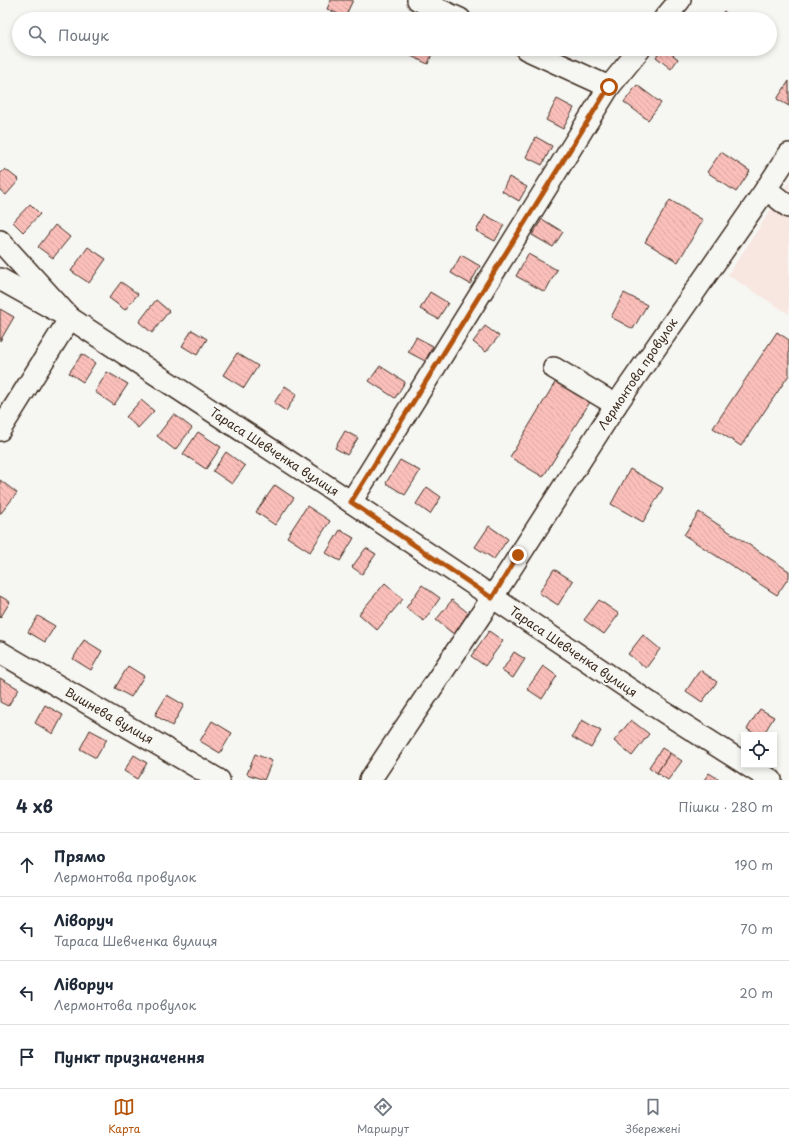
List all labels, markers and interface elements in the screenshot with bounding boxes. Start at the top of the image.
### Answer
search box [12,12,777,56]
icon: search [26,23,48,45]
text: Пошук [58,23,109,46]
route start [600,78,618,96]
street label: Лермонтова провулок [593,313,682,433]
street label: Тараса Шевченка вулиця [206,402,343,500]
route end [509,546,527,564]
street label: Тараса Шевченка вулиця [506,601,641,701]
street label: Вишнева вулиця [62,682,157,748]
map controls [741,732,777,768]
button: locate [741,732,777,768]
text: 4 хв [16,793,53,819]
text: Пішки · 280 m [679,797,773,816]
text: Прямо [54,844,105,867]
icon: ahead [16,854,38,876]
text: 190 m [734,855,773,874]
text: Лермонтова провулок [54,867,196,886]
text: Ліворуч [54,908,114,931]
icon: left [16,918,38,940]
text: 70 m [740,919,773,938]
text: Тараса Шевченка вулиця [54,931,218,950]
text: Ліворуч [54,972,114,995]
icon: left [16,982,38,1004]
text: 20 m [739,983,773,1002]
text: Лермонтова провулок [54,995,196,1014]
text: Пункт призначення [54,1045,205,1068]
icon: arrive [16,1046,38,1068]
tab: Карта [108,1096,141,1137]
tab: Маршрут [357,1096,409,1137]
tab: Збережені [625,1096,681,1137]

